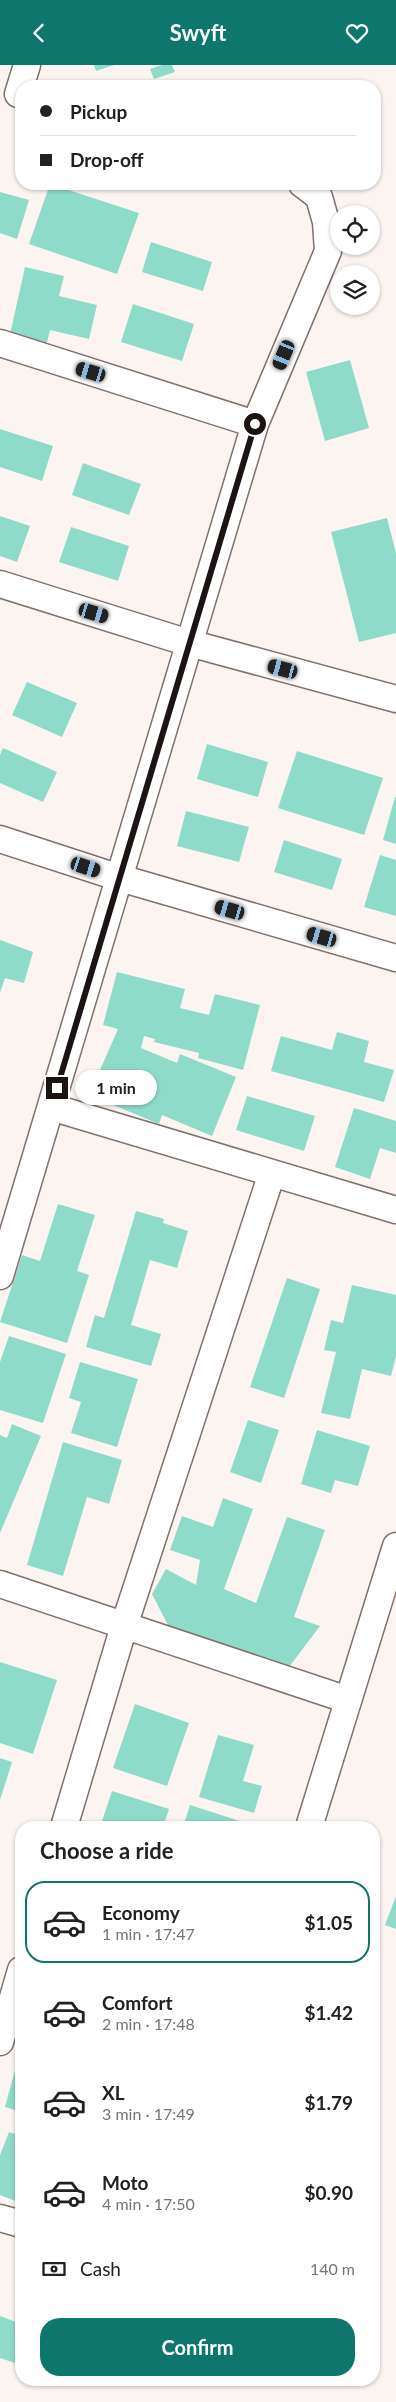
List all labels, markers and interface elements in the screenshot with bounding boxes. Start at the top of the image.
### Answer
icon: back [25,19,53,47]
text: Swyft [170,19,226,46]
icon: heart [343,19,371,47]
text: Pickup [70,100,127,123]
text: Drop-off [70,148,144,171]
map controls [330,205,380,315]
button: locate [330,205,380,255]
button: layers [330,265,380,315]
car [271,338,296,372]
car [74,360,107,384]
route start [244,413,266,435]
car [77,601,110,625]
car [266,658,299,680]
car [69,855,102,879]
car [213,899,246,921]
car [305,926,338,948]
callout: 1 min [74,1071,157,1105]
route end [46,1077,68,1099]
text: 1 min [96,1078,136,1097]
text: Choose a ride [40,1837,174,1864]
icon: car [42,1900,87,1945]
text: Economy [102,1901,180,1924]
text: $1.05 [304,1911,353,1934]
text: 1 min · 17:47 [102,1924,195,1943]
icon: car [42,1990,87,2035]
text: Comfort [102,1991,173,2014]
text: $1.42 [304,2001,353,2024]
text: 2 min · 17:48 [102,2014,195,2033]
icon: car [42,2080,87,2125]
text: XL [102,2081,125,2104]
text: $1.79 [304,2091,353,2114]
text: 3 min · 17:49 [102,2104,195,2123]
icon: car [42,2170,87,2215]
text: Moto [102,2171,148,2194]
text: $0.90 [304,2181,353,2204]
text: 4 min · 17:50 [102,2194,195,2213]
icon: cash [40,2255,68,2283]
text: Cash [80,2257,121,2280]
text: 140 m [310,2259,355,2278]
button: Confirm [40,2318,355,2376]

